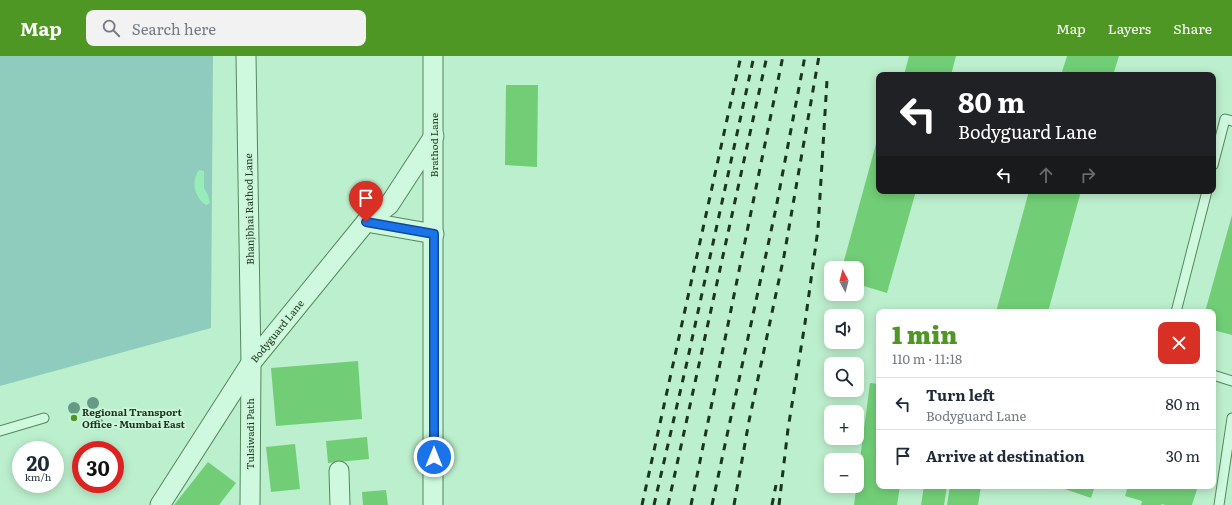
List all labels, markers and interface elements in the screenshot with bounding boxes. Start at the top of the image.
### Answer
search box [86,10,366,46]
text: Map [20,14,62,42]
icon: search [100,17,122,39]
text: Search here [132,17,216,40]
text: Map [1056,18,1086,38]
text: Layers [1108,18,1151,38]
text: Share [1173,18,1212,38]
text: 80 m [958,80,1025,122]
icon: left [892,88,944,140]
street label: Brathod Lane [426,113,441,177]
text: Bodyguard Lane [958,118,1097,145]
street label: Bhanjbhai Rathod Lane [240,153,257,265]
icon: left [993,164,1015,186]
icon: ahead [1035,164,1057,186]
icon: right [1077,164,1099,186]
pin [349,181,383,222]
icon: arrive [355,187,377,209]
north arrow [824,261,864,301]
map controls [824,261,864,493]
street label: Bodyguard Lane [246,296,307,365]
button: sound [824,309,864,349]
text: 1 min [892,316,957,351]
button: close [1158,322,1200,364]
text: 110 m · 11:18 [892,349,962,368]
button: search [824,357,864,397]
text: Turn left [926,383,995,406]
text: 80 m [1166,392,1200,415]
icon: left [892,393,914,415]
street label: Tulsiwadi Path [242,398,257,470]
place label: Regional Transport Office - Mumbai East [82,404,186,431]
button: + [824,405,864,445]
text: Bodyguard Lane [926,406,1026,425]
marker: Regional Transport Office - Mumbai East [69,413,79,423]
position arrow [413,436,455,478]
speed limit sign: 30 [72,441,124,493]
text: Arrive at destination [926,444,1085,467]
text: 30 m [1166,444,1200,467]
icon: arrive [892,445,914,467]
text: 20 [26,447,50,477]
button: − [824,453,864,493]
text: km/h [25,469,51,484]

